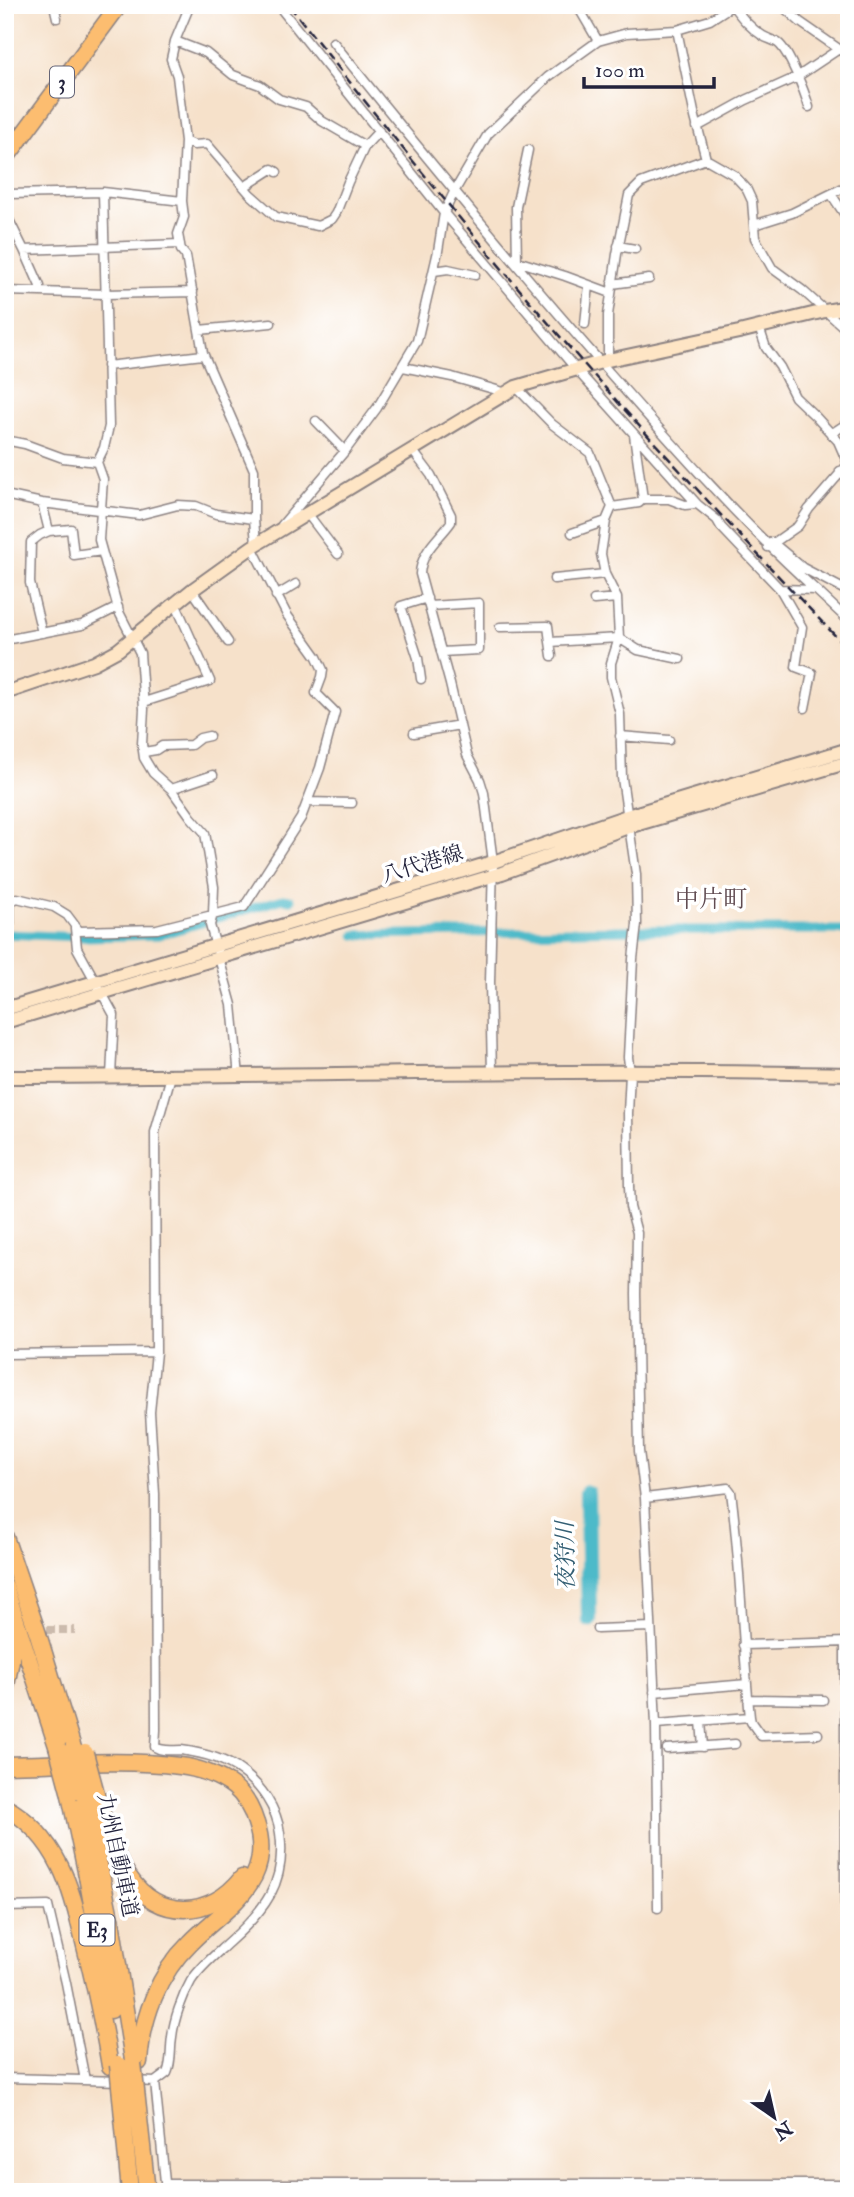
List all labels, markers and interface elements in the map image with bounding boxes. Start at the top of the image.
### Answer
scale bar [584,46,714,90]
text: 100 m [595,57,645,84]
road number: 3 [50,66,74,97]
street label: 八代港線 [378,839,466,890]
district label: 中片町 [675,884,747,915]
water label: 夜狩川 [550,1518,581,1591]
street label: 九州自動車道 [91,1791,144,1920]
road number: E3 [80,1914,114,1946]
north arrow [738,2082,808,2152]
text: N [768,2115,798,2146]

